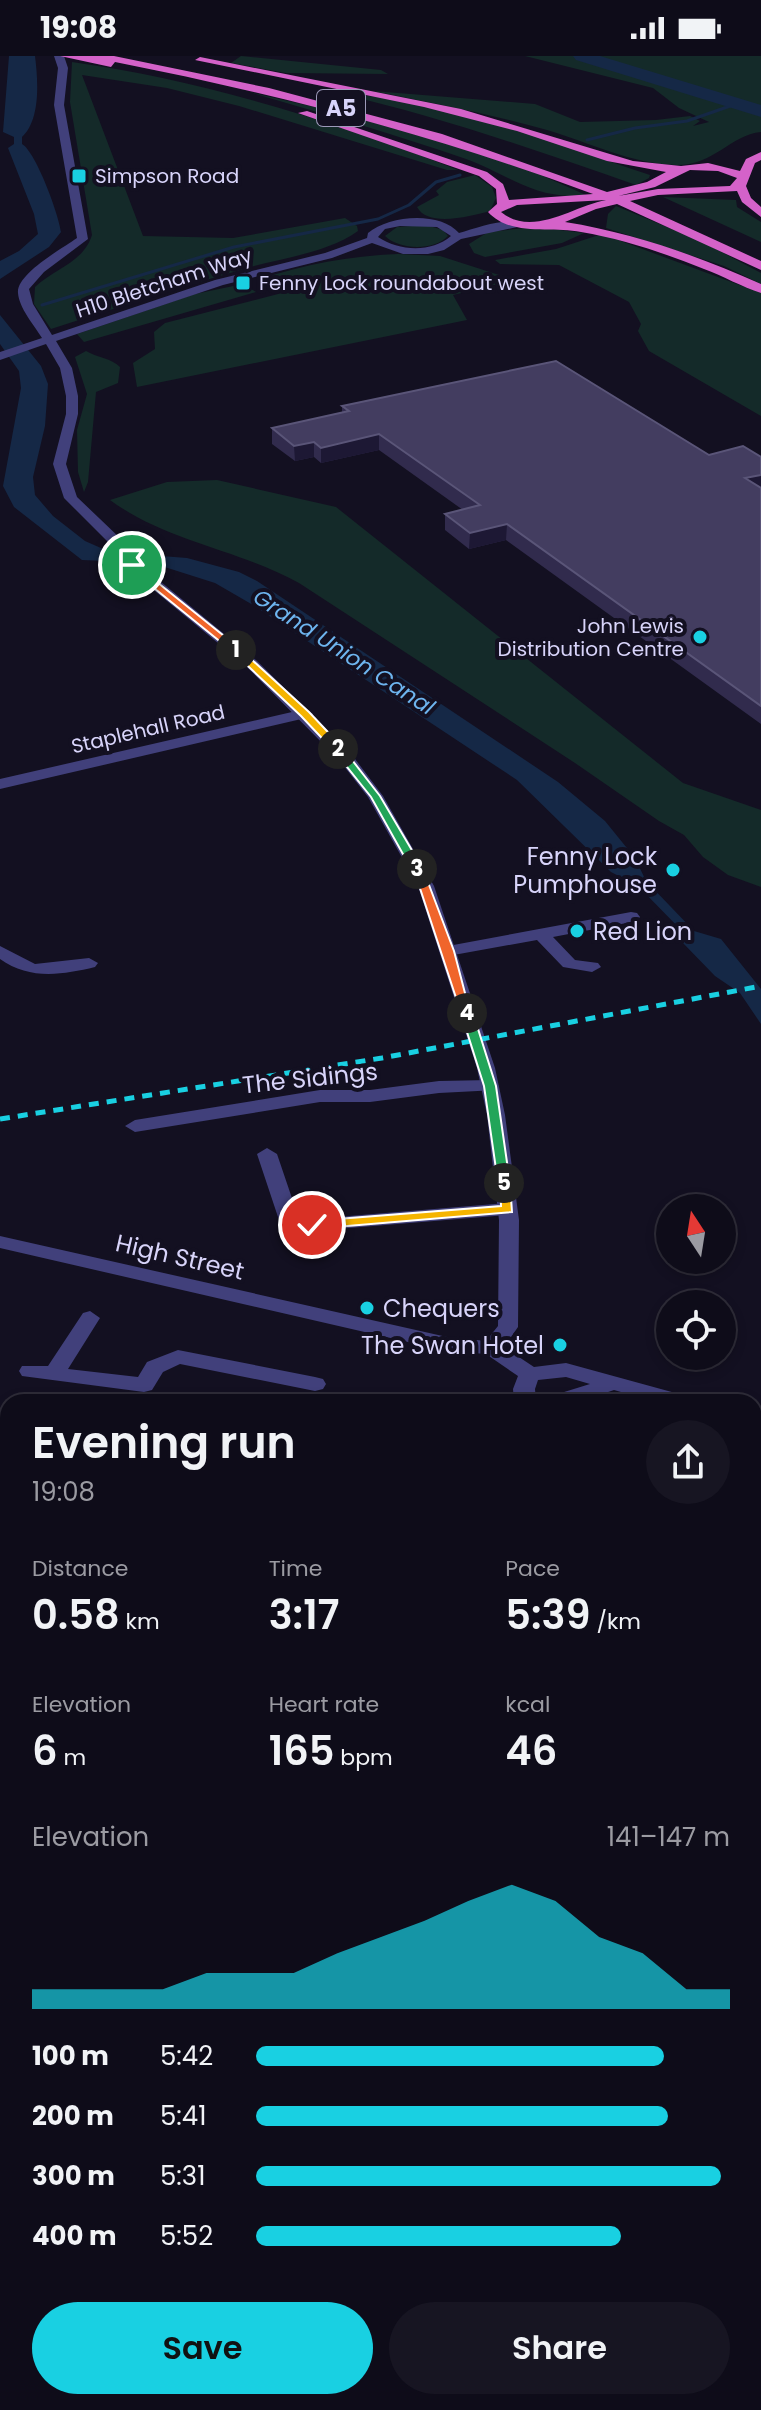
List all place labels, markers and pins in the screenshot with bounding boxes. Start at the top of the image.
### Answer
place label: Simpson Road [95,162,239,190]
marker: Simpson Road [70,167,88,185]
place label: Fenny Lock roundabout west [259,269,544,297]
marker: Fenny Lock roundabout west [234,274,252,292]
pin [98,531,166,599]
place label: John Lewis Distribution Centre [498,612,684,663]
marker: John Lewis Distribution Centre [691,628,709,646]
pin: 1 [216,630,256,670]
pin: 2 [318,729,358,769]
place label: Fenny Lock Pumphouse [513,840,658,901]
pin: 3 [397,849,437,889]
marker: Fenny Lock Pumphouse [664,861,682,879]
place label: Red Lion [593,915,692,948]
marker: Red Lion [568,922,586,940]
pin: 4 [447,993,487,1033]
pin: 5 [484,1163,524,1203]
pin [278,1191,346,1259]
place label: Chequers [383,1292,500,1325]
marker: Chequers [358,1299,376,1317]
place label: The Swan Hotel [361,1329,544,1362]
marker: The Swan Hotel [551,1336,569,1354]

